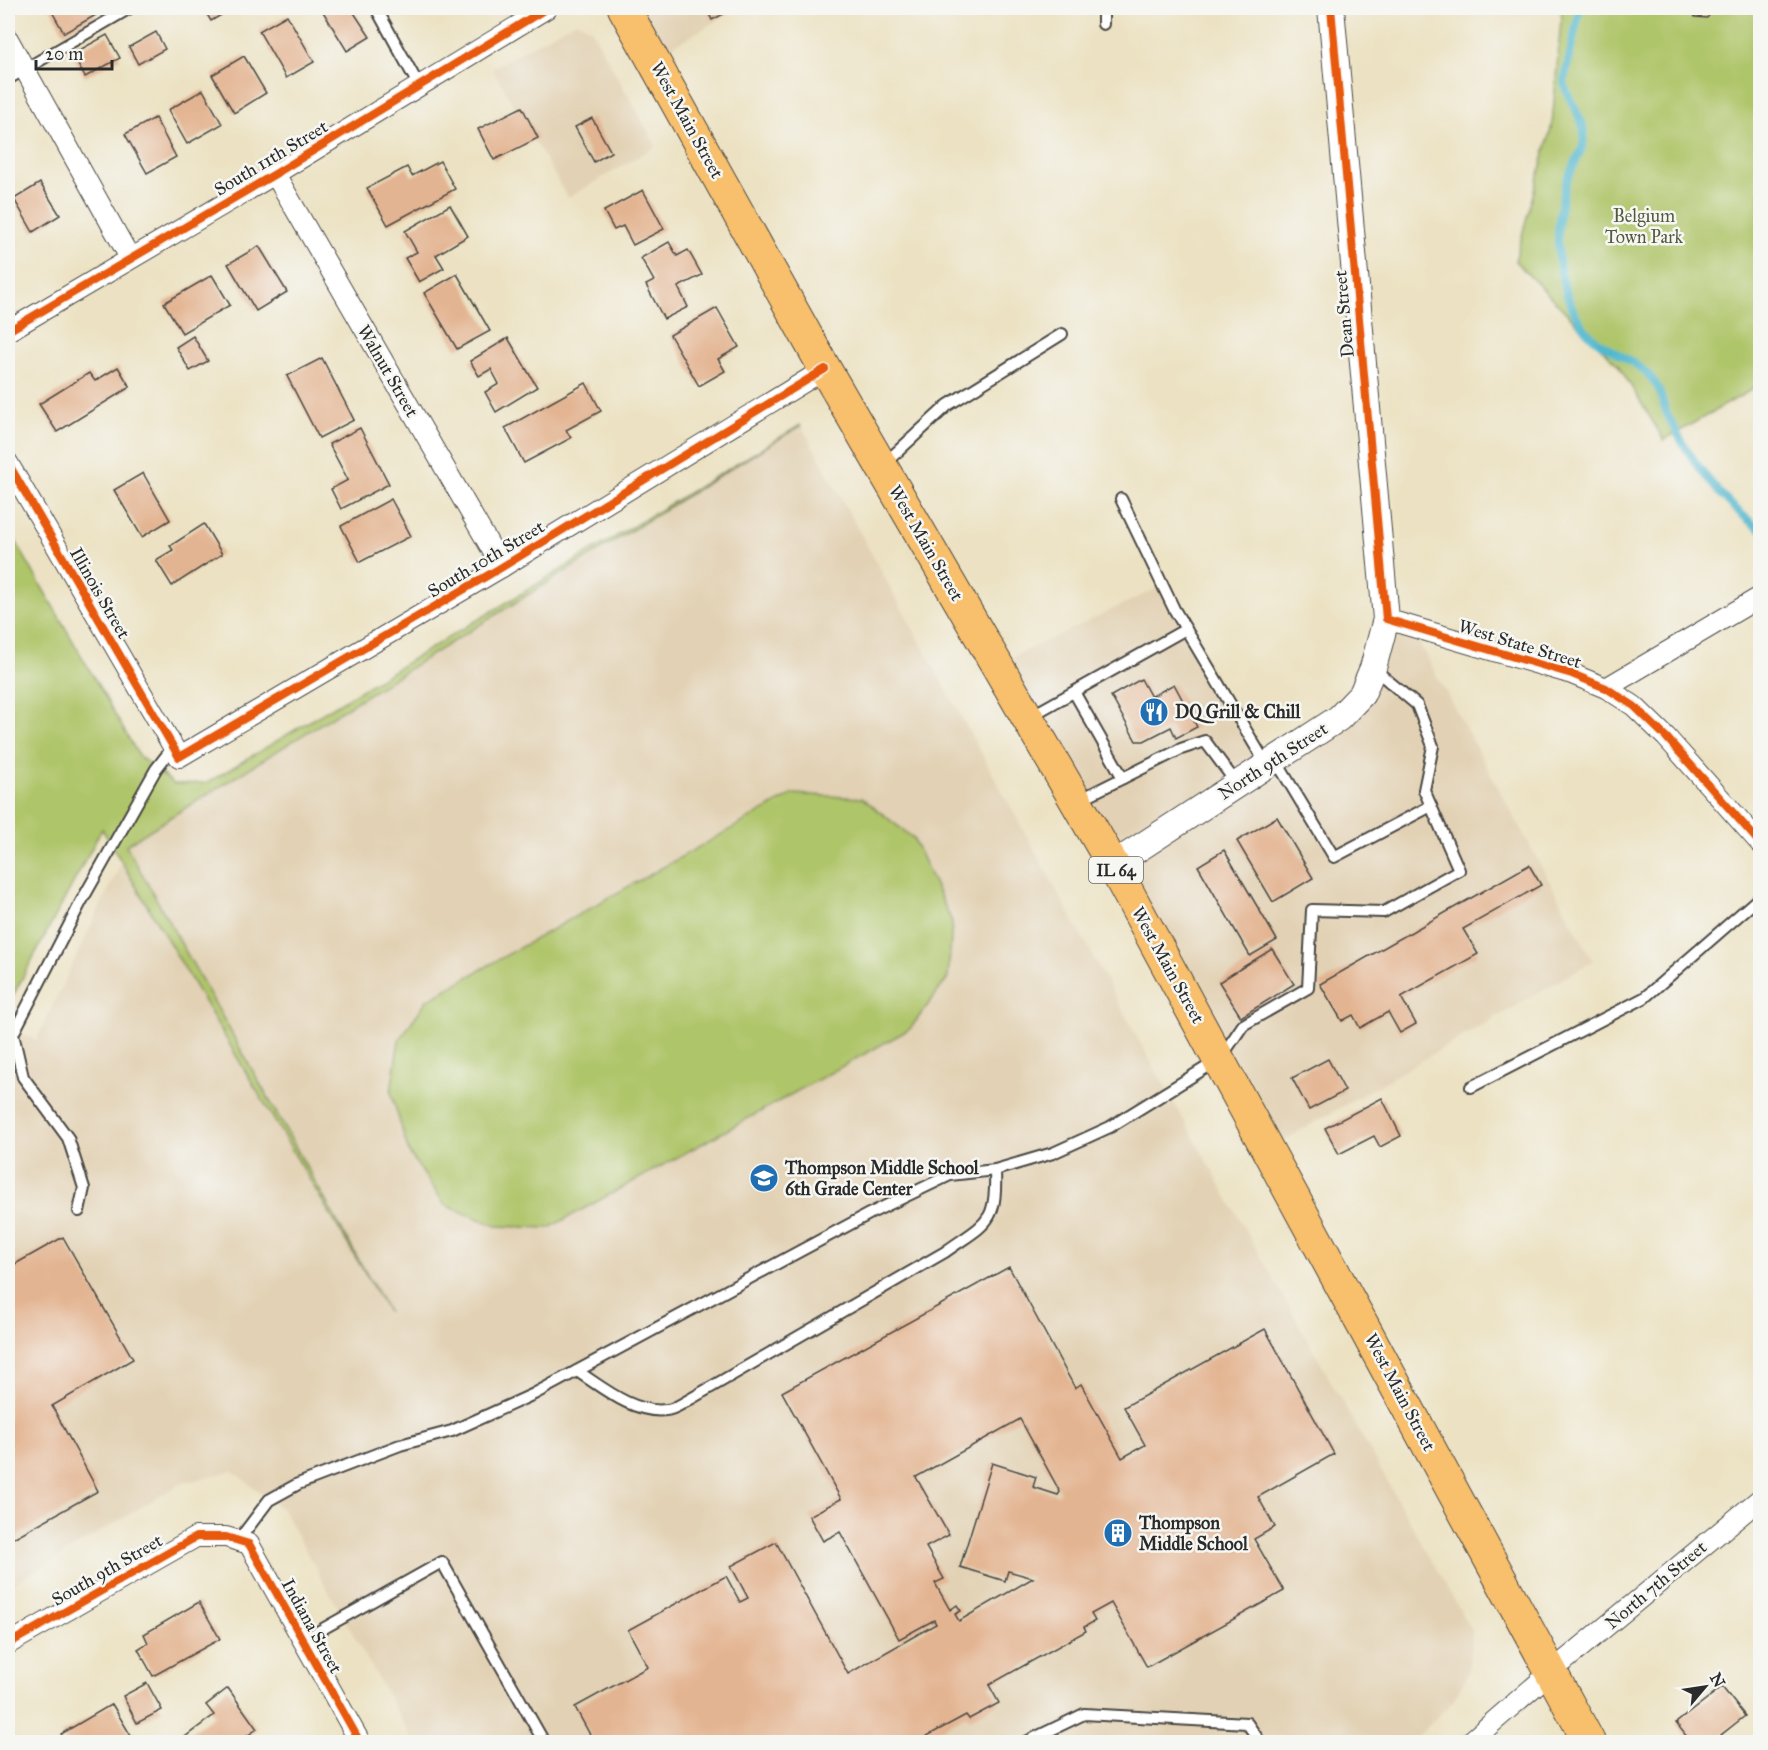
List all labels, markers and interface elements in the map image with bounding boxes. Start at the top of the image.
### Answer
scale bar [36,33,112,71]
text: 20 m [45,43,83,65]
street label: West Main Street [646,58,728,183]
street label: South 11th Street [210,115,332,201]
park label: Belgium Town Park [1605,205,1684,248]
street label: Dean Street [1329,269,1359,359]
street label: Walnut Street [353,321,424,422]
street label: West Main Street [884,481,968,605]
street label: South 10th Street [424,515,549,602]
street label: Illinois Street [65,544,135,643]
street label: West State Street [1456,615,1585,673]
restaurant icon: DQ Grill & Chill [1138,696,1170,728]
place label: DQ Grill & Chill [1175,701,1301,724]
street label: North 9th Street [1214,717,1332,804]
road number: IL 64 [1089,857,1143,883]
street label: West Main Street [1127,903,1209,1028]
place label: Thompson Middle School 6th Grade Center [784,1157,980,1200]
school or university icon: Thompson Middle School 6th Grade Center [748,1162,780,1194]
street label: West Main Street [1360,1329,1441,1455]
place label: Thompson Middle School [1138,1512,1249,1555]
building icon: Thompson Middle School [1102,1517,1134,1549]
street label: South 9th Street [48,1529,167,1611]
street label: North 7th Street [1601,1536,1712,1634]
street label: Indiana Street [277,1575,347,1678]
north arrow [1675,1657,1735,1717]
text: N [1706,1669,1729,1691]

